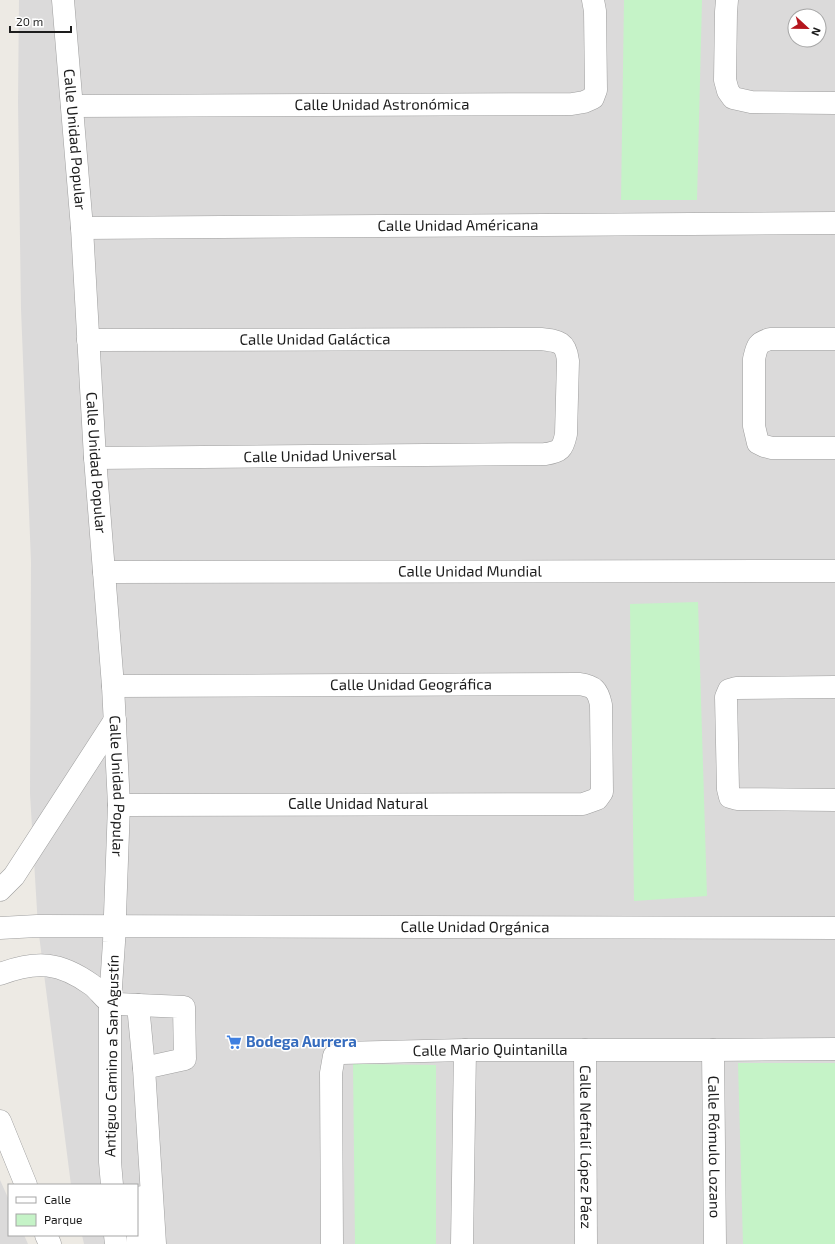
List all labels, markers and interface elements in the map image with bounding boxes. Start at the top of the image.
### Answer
scale bar [10,8,71,34]
north arrow [787,8,827,48]
text: 20 m [16,14,43,28]
text: N [809,26,824,38]
street label: Calle Unidad Popular [61,68,90,211]
street label: Calle Unidad Astronómica [295,94,469,113]
street label: Calle Unidad Américana [377,215,539,234]
street label: Calle Unidad Galáctica [239,329,391,348]
street label: Calle Unidad Popular [83,392,111,534]
street label: Calle Unidad Universal [243,445,397,465]
street label: Calle Unidad Mundial [398,561,543,580]
street label: Calle Unidad Geográfica [330,674,492,693]
street label: Calle Unidad Popular [106,715,129,857]
street label: Calle Unidad Natural [288,794,429,812]
street label: Calle Unidad Orgánica [400,917,549,935]
street label: Antiguo Camino a San Agustín [100,955,122,1157]
place label: Bodega Aurrera [246,1032,357,1050]
supermarket icon: Bodega Aurrera [225,1033,243,1051]
street label: Calle Mario Quintanilla [412,1040,568,1059]
street label: Calle Neftalí López Páez [577,1065,596,1229]
street label: Calle Rómulo Lozano [705,1076,725,1218]
legend [8,1184,138,1236]
text: Calle [44,1192,71,1206]
text: Parque [44,1212,82,1226]

